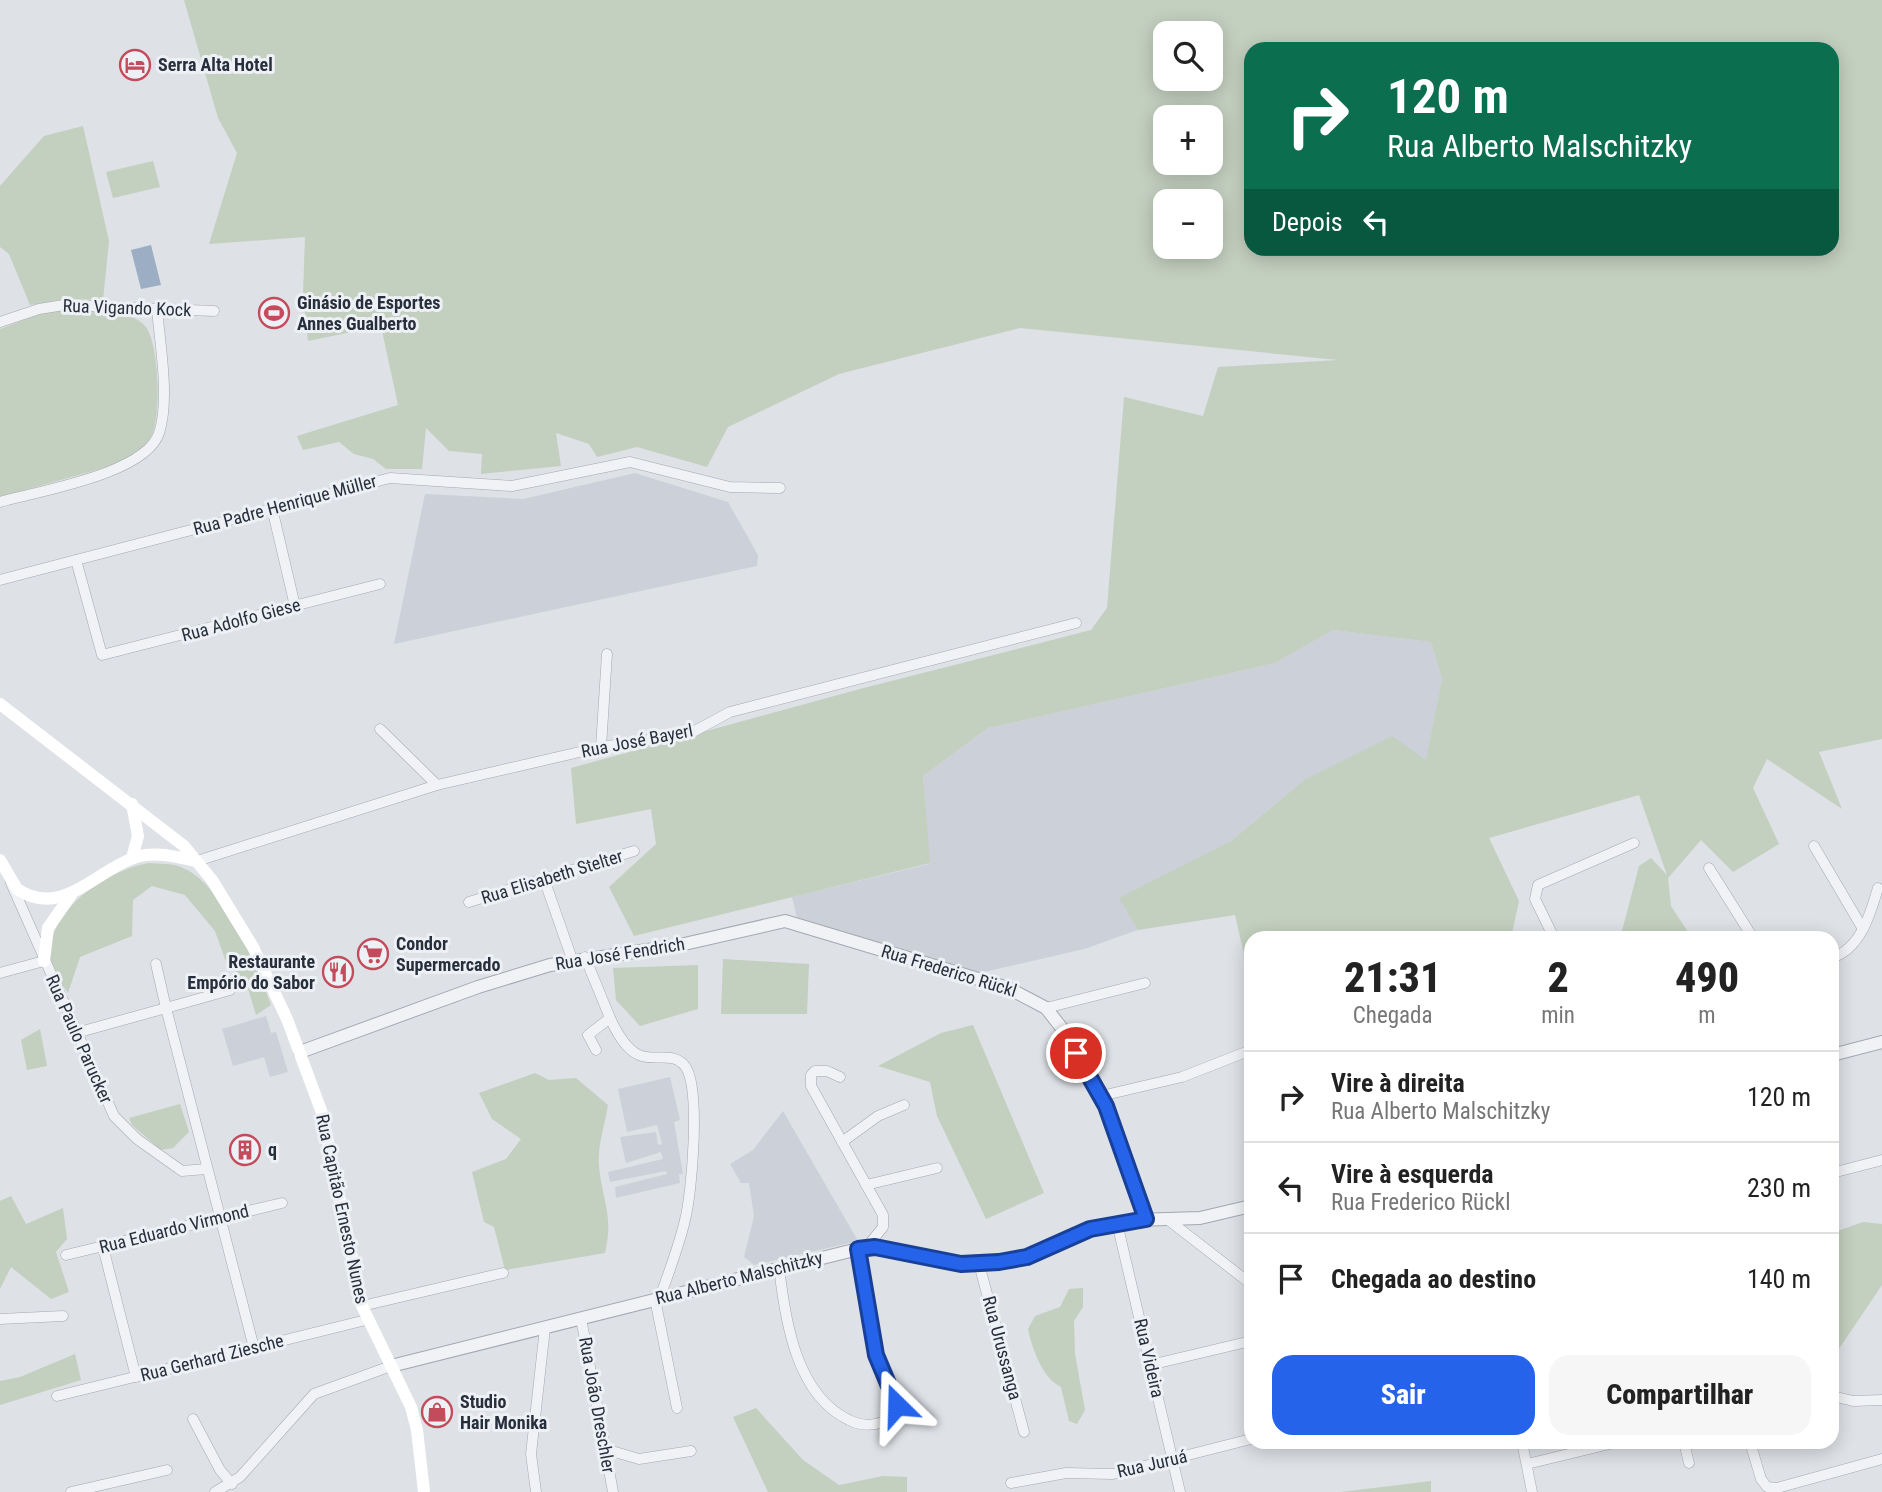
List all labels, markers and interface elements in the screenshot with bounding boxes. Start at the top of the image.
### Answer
map controls [1153,21,1223,259]
button: search [1153,21,1223,91]
hotel icon: Serra Alta Hotel [118,48,152,82]
place label: Serra Alta Hotel [158,54,273,75]
text: 120 m [1387,68,1509,125]
icon: right [1272,70,1363,161]
button: + [1153,105,1223,175]
text: Rua Alberto Malschitzky [1387,127,1692,165]
button: − [1153,189,1223,259]
icon: left [1357,203,1395,241]
text: Depois [1272,207,1343,237]
place label: Ginásio de Esportes Annes Gualberto [297,292,441,334]
street label: Rua Vigando Kock [62,295,192,320]
sports icon: Ginásio de Esportes Annes Gualberto [257,296,291,330]
street label: Rua Padre Henrique Müller [191,470,379,539]
street label: Rua Adolfo Giese [179,594,303,645]
street label: Rua José Bayerl [579,719,695,762]
street label: Rua Elisabeth Stelter [478,845,626,908]
place label: Condor Supermercado [396,933,500,975]
street label: Rua José Fendrich [554,933,686,974]
supermarket icon: Condor Supermercado [356,937,390,971]
street label: Rua Frederico Rückl [879,940,1019,1001]
place label: Restaurante Empório do Sabor [187,951,315,993]
text: 21:31 [1344,953,1441,1002]
text: 2 [1547,953,1569,1002]
text: 490 [1675,953,1739,1002]
restaurant icon: Restaurante Empório do Sabor [321,955,355,989]
street label: Rua Paulo Parucker [42,971,117,1107]
text: Chegada [1353,1002,1432,1029]
text: min [1541,1002,1575,1029]
text: m [1698,1002,1716,1029]
pin [1046,1023,1106,1083]
icon: arrive [1057,1034,1095,1072]
text: Vire à direita [1331,1068,1465,1098]
icon: right [1272,1078,1310,1116]
text: 120 m [1747,1082,1811,1112]
text: Rua Alberto Malschitzky [1331,1098,1550,1125]
street label: Rua Capitão Ernesto Nunes [312,1112,373,1306]
building icon: q [228,1133,262,1167]
place label: q [268,1139,277,1160]
text: Vire à esquerda [1331,1159,1494,1189]
icon: left [1272,1169,1310,1207]
text: 230 m [1747,1173,1811,1203]
text: Rua Frederico Rückl [1331,1189,1511,1216]
street label: Rua Eduardo Virmond [97,1200,251,1257]
street label: Rua Alberto Malschitzky [653,1246,825,1308]
icon: arrive [1272,1260,1310,1298]
text: Chegada ao destino [1331,1264,1536,1294]
text: 140 m [1747,1264,1811,1294]
street label: Rua Urussanga [979,1294,1026,1402]
street label: Rua Videira [1130,1316,1169,1399]
street label: Rua Gerhard Ziesche [138,1330,286,1385]
street label: Rua João Dreschler [575,1335,620,1475]
button: Sair [1272,1355,1535,1435]
button: Compartilhar [1549,1355,1811,1435]
position arrow [860,1368,934,1442]
place label: Studio Hair Monika [460,1391,547,1433]
shop icon: Studio Hair Monika [420,1395,454,1429]
street label: Rua Juruá [1115,1445,1189,1482]

